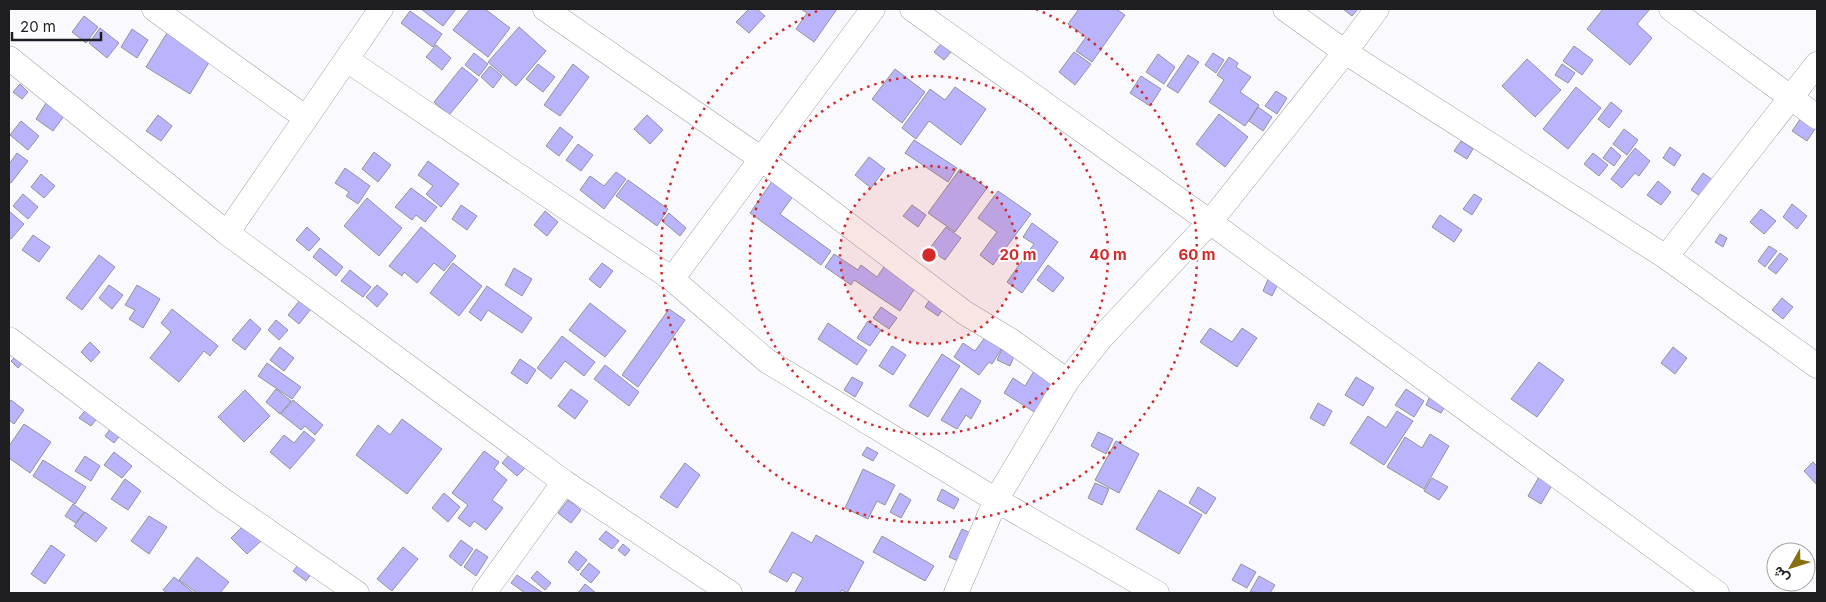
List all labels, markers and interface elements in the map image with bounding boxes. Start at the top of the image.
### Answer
scale bar [12,10,101,42]
text: 20 m [20,17,56,36]
text: 20 m [1000,245,1036,264]
text: 40 m [1089,245,1127,264]
text: 60 m [1178,245,1216,264]
centre of rings [920,246,938,264]
north arrow [1766,542,1816,592]
text: ش [1768,563,1793,587]

